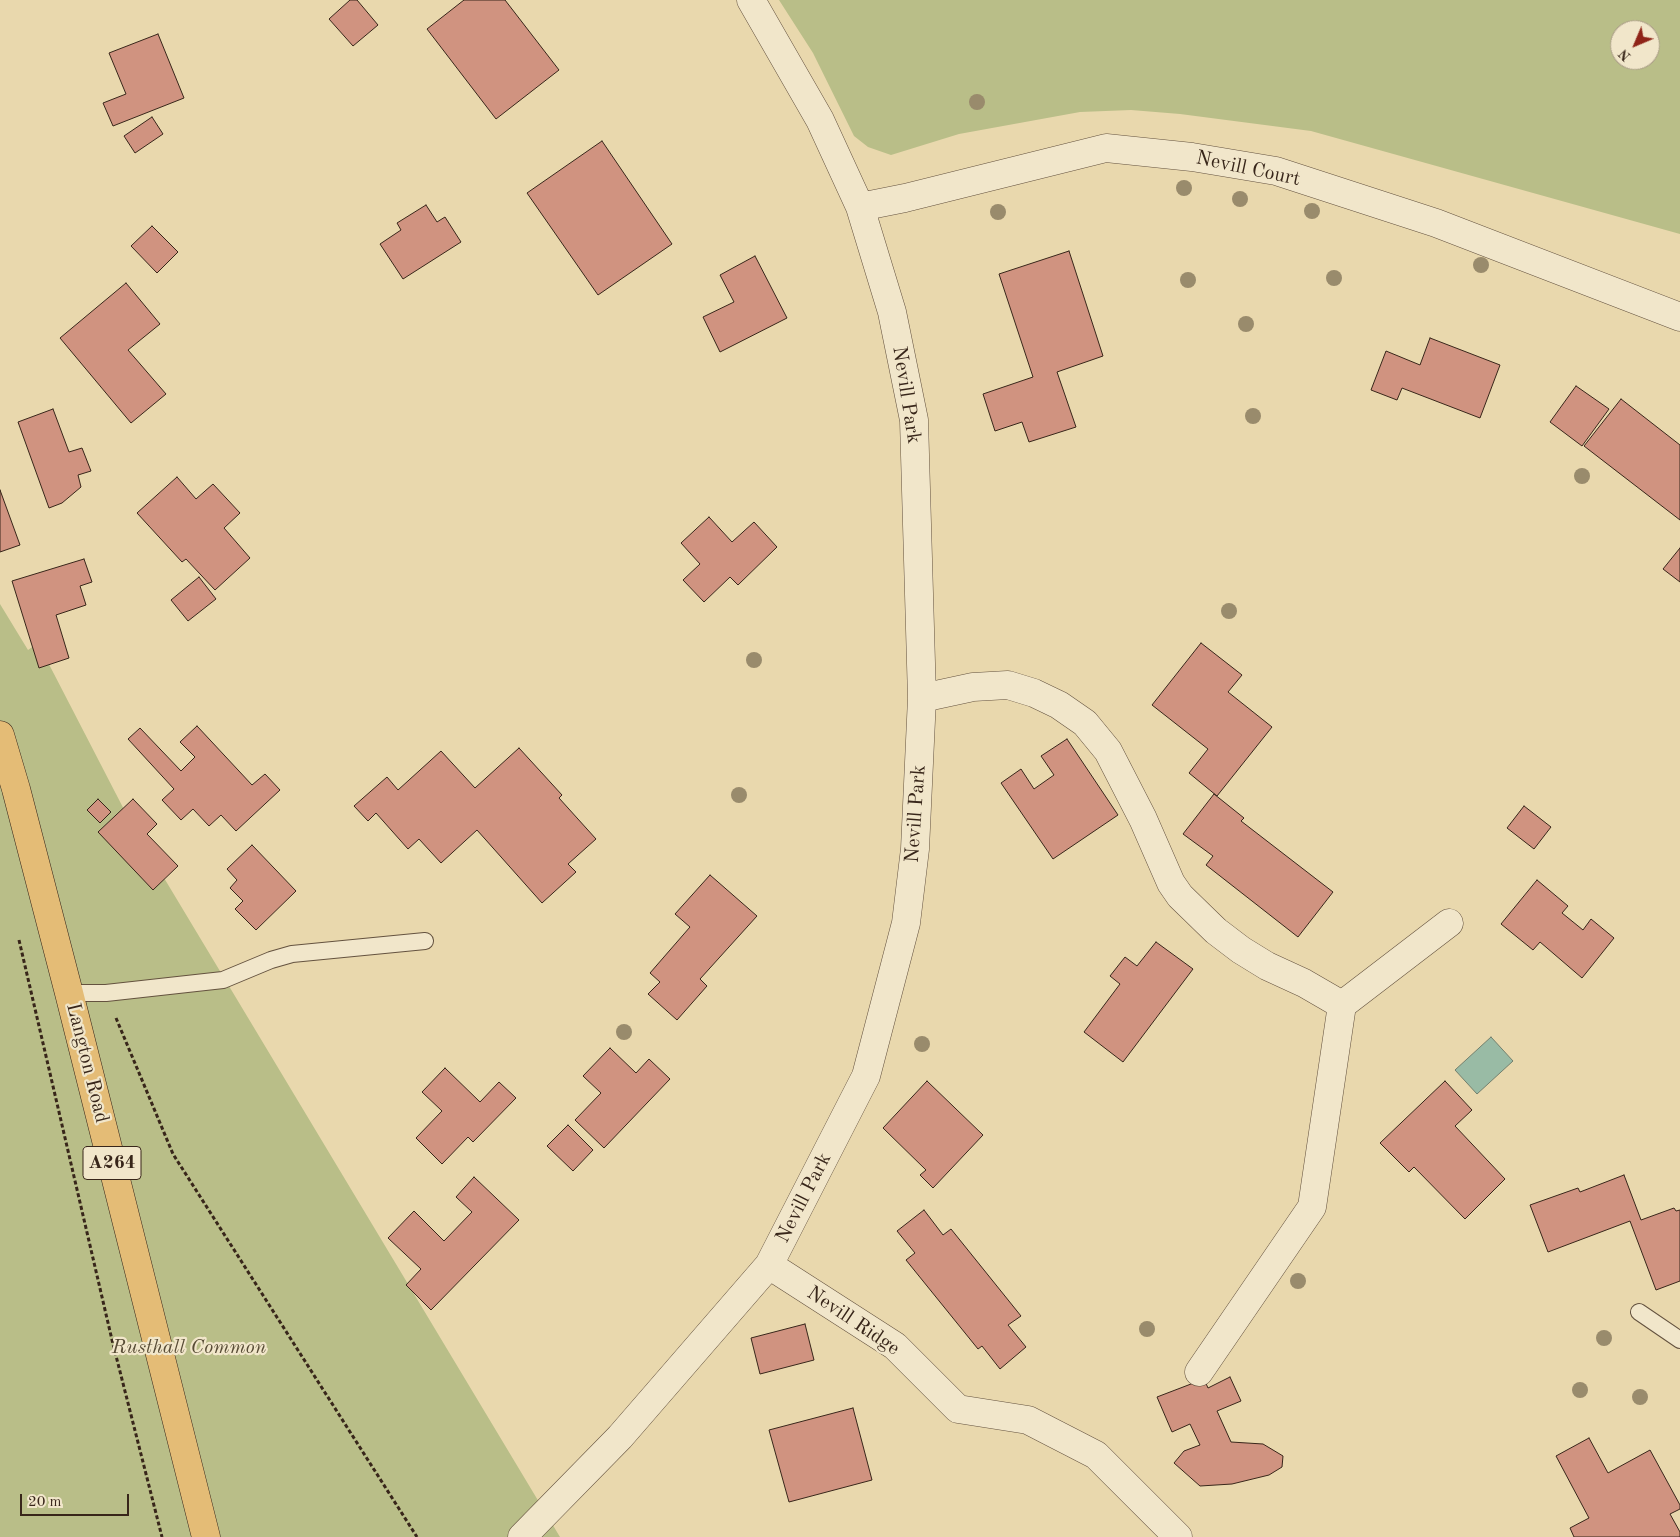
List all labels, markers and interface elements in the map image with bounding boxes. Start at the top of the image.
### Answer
north arrow [1610,20,1660,70]
text: N [1616,46,1634,64]
street label: Nevill Court [1194,146,1302,192]
street label: Nevill Park [886,345,926,445]
street label: Nevill Park [901,764,931,864]
street label: Langton Road [61,1001,113,1125]
road number: A264 [83,1146,141,1180]
street label: Nevill Park [771,1149,837,1247]
street label: Nevill Ridge [802,1281,904,1361]
park label: Rusthall Common [112,1336,266,1360]
scale bar [22,1484,131,1516]
text: 20 m [28,1495,62,1510]

